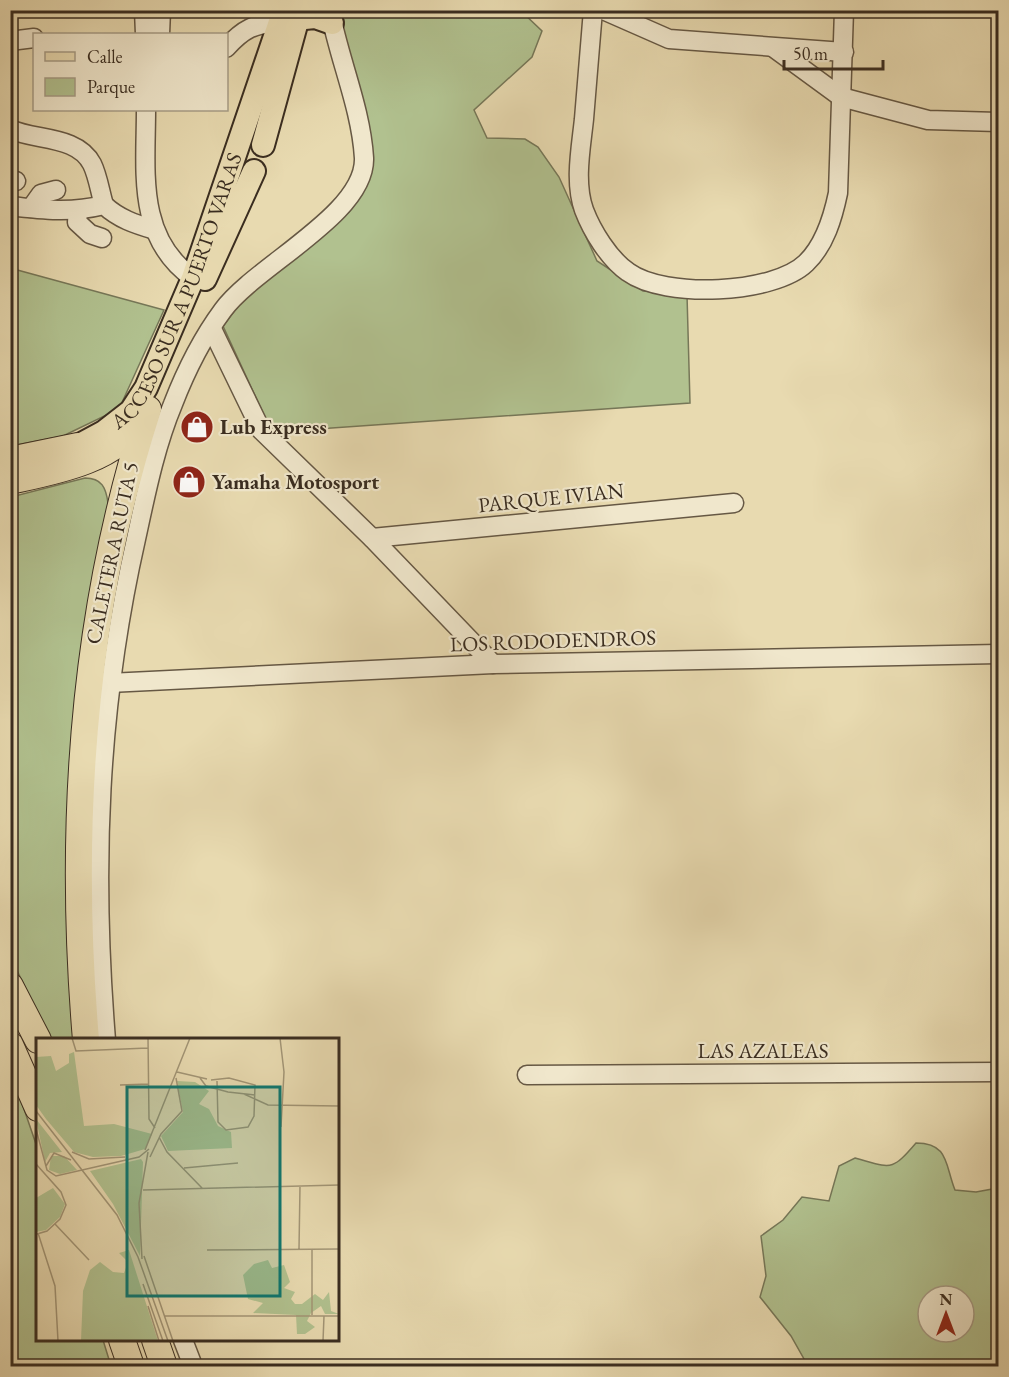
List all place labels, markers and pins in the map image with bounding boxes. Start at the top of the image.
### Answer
shop icon: Lub Express [179,409,215,445]
place label: Lub Express [220,413,327,440]
shop icon: Yamaha Motosport [171,464,207,500]
place label: Yamaha Motosport [212,468,379,495]

